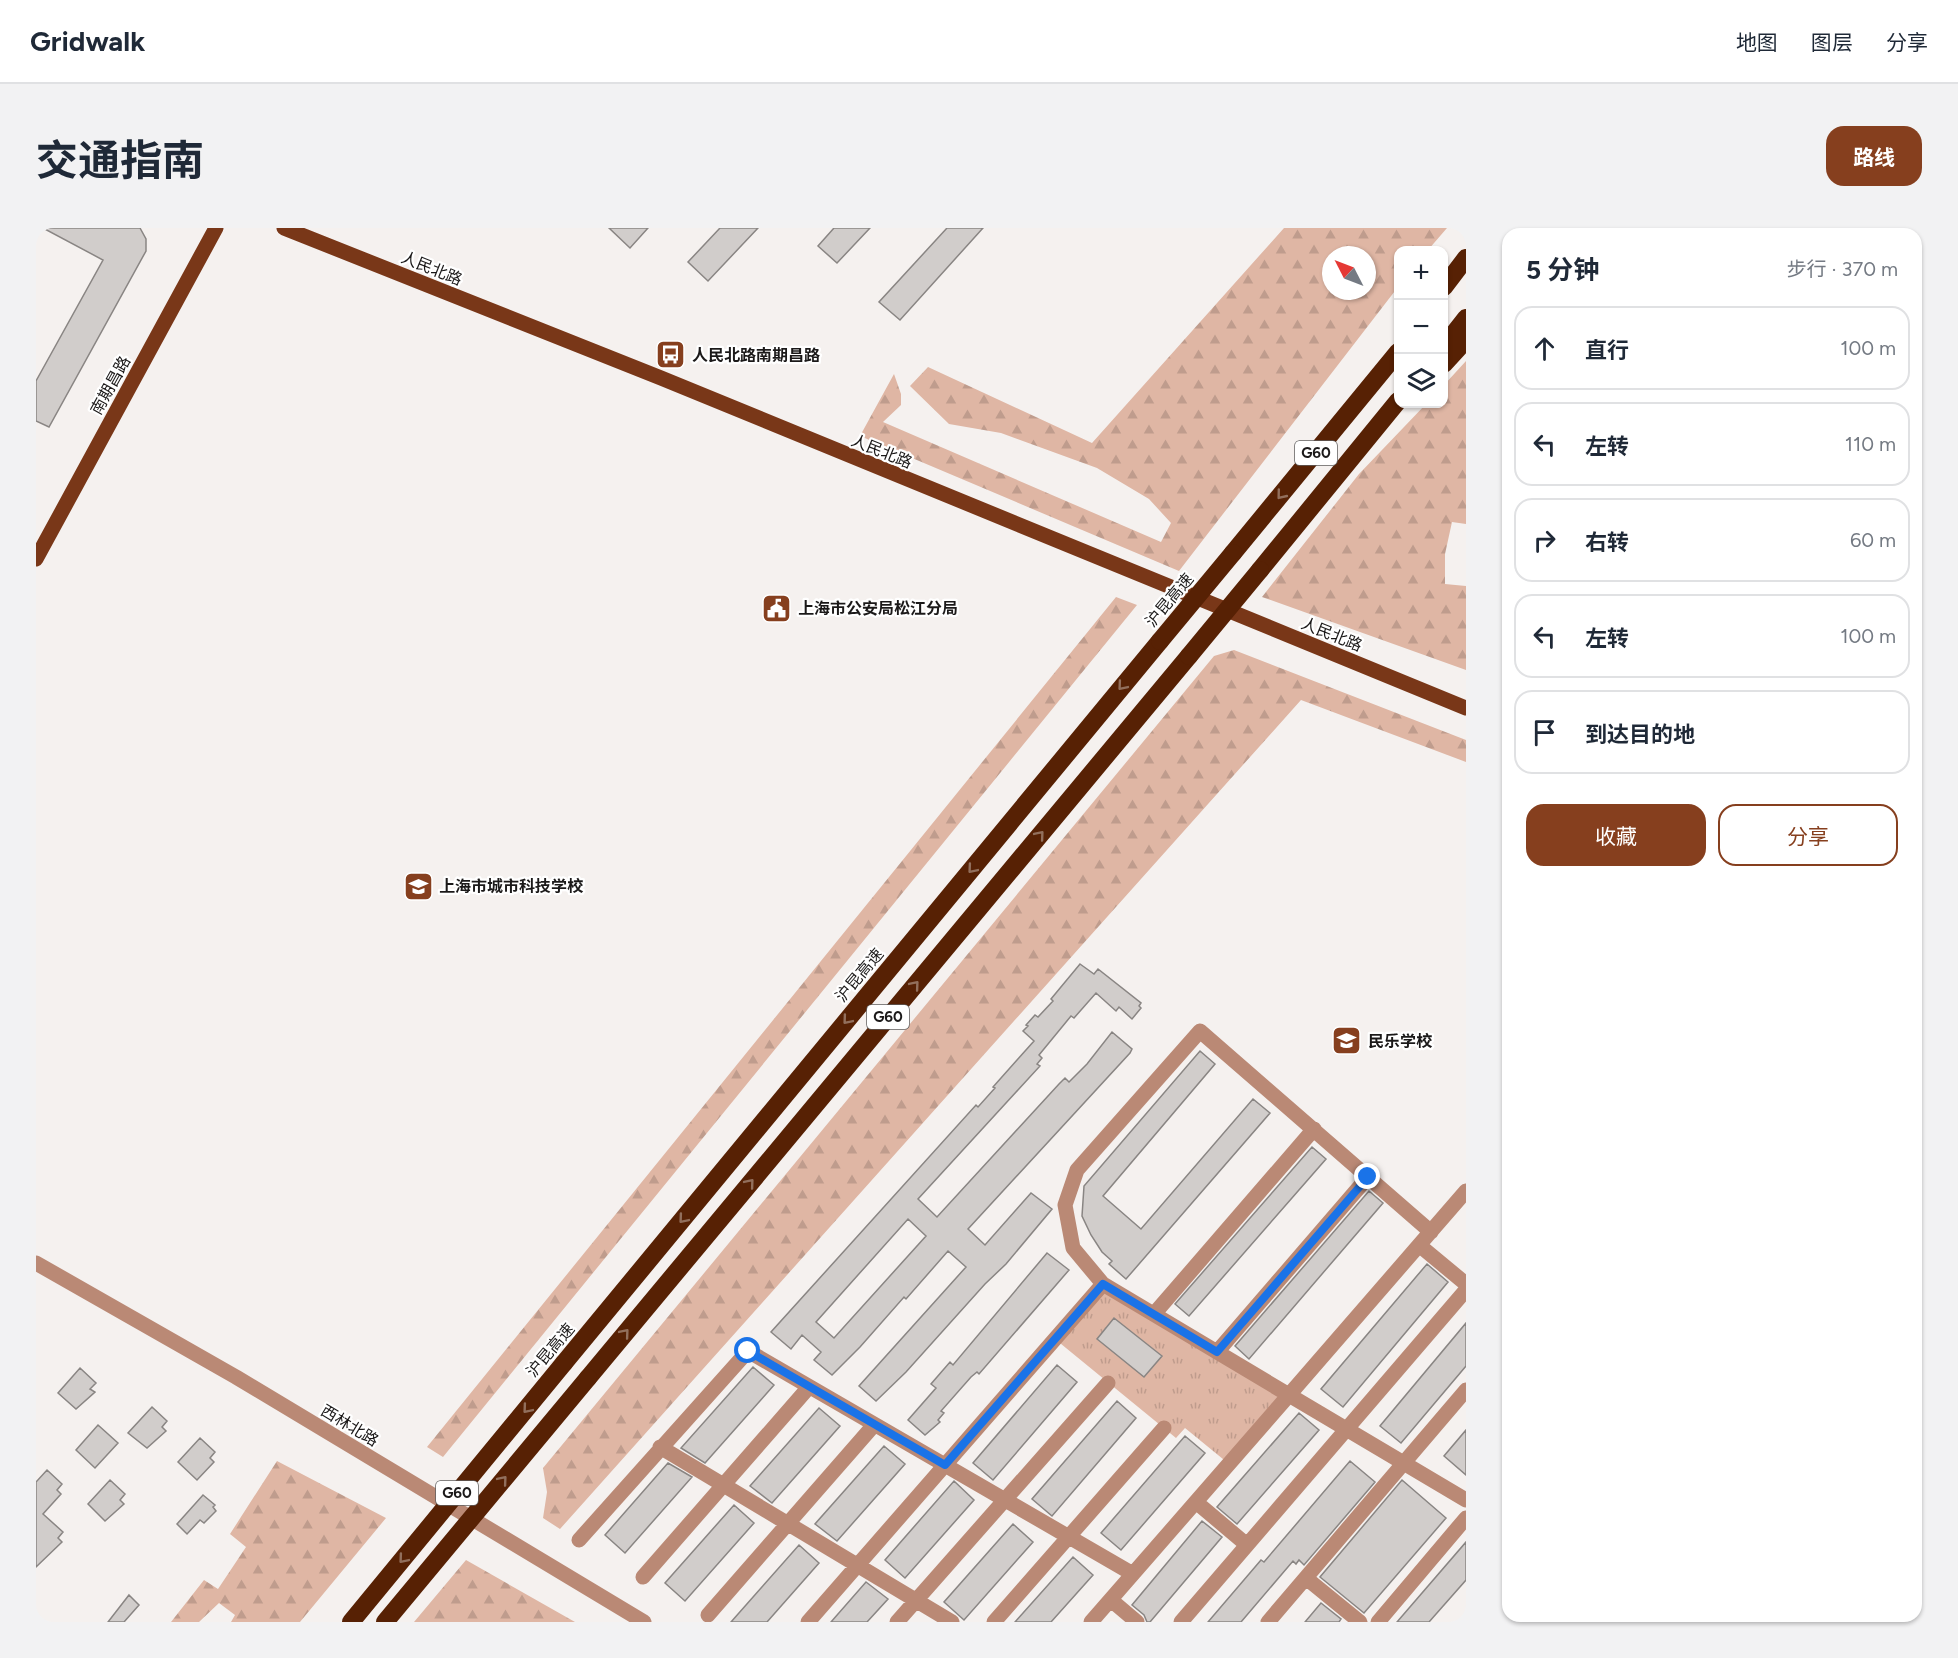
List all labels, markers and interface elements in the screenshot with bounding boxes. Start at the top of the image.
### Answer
text: Gridwalk [30,24,145,58]
text: 地图 [1736,30,1778,55]
text: 图层 [1811,30,1853,55]
text: 分享 [1886,30,1928,55]
button: 路线 [1826,126,1922,186]
text: 交通指南 [36,135,204,186]
north arrow [1322,246,1376,300]
map controls [1394,246,1448,408]
button: + [1394,246,1448,300]
street label: 人民北路 [399,248,465,289]
text: 5 分钟 [1526,254,1599,286]
text: 步行 · 370 m [1787,257,1898,281]
button: − [1394,300,1448,354]
icon: ahead [1528,332,1561,365]
text: 100 m [1840,336,1896,360]
text: 直行 [1585,337,1629,364]
bus stop icon: 人民北路南期昌路 [655,339,687,371]
place label: 人民北路南期昌路 [692,346,820,365]
street label: 南期昌路 [87,353,134,418]
button: layers [1394,354,1448,408]
icon: left [1528,428,1561,461]
street label: 人民北路 [849,431,915,472]
text: 110 m [1845,432,1896,456]
text: 左转 [1585,433,1629,460]
road number: G60 [1295,441,1337,465]
one-way arrow [1277,488,1288,499]
icon: right [1528,524,1561,557]
text: 60 m [1850,528,1896,552]
text: 右转 [1585,529,1629,556]
street label: 沪昆高速 [1142,570,1197,631]
public building icon: 上海市公安局松江分局 [761,592,793,624]
place label: 上海市公安局松江分局 [798,599,958,618]
street label: 人民北路 [1299,614,1365,655]
icon: left [1528,620,1561,653]
text: 100 m [1840,624,1896,648]
text: 左转 [1585,625,1629,652]
one-way arrow [1119,680,1130,691]
icon: arrive [1528,716,1561,749]
text: 到达目的地 [1585,721,1695,748]
button: 收藏 [1526,804,1706,866]
button: 分享 [1718,804,1898,866]
one-way arrow [1033,831,1044,842]
one-way arrow [968,862,979,873]
school or university icon: 上海市城市科技学校 [402,870,434,902]
place label: 上海市城市科技学校 [439,877,584,896]
street label: 沪昆高速 [832,945,887,1006]
one-way arrow [908,980,919,991]
road number: G60 [867,1005,909,1029]
one-way arrow [844,1013,855,1024]
school or university icon: 民乐学校 [1331,1025,1363,1057]
place label: 民乐学校 [1368,1032,1433,1051]
route end [1354,1163,1380,1189]
one-way arrow [743,1179,754,1190]
one-way arrow [680,1212,691,1223]
street label: 沪昆高速 [523,1320,578,1381]
one-way arrow [618,1329,629,1340]
route start [734,1337,760,1363]
street label: 西林北路 [317,1401,382,1450]
one-way arrow [523,1402,534,1413]
one-way arrow [495,1476,506,1487]
road number: G60 [436,1481,478,1505]
one-way arrow [399,1552,410,1563]

